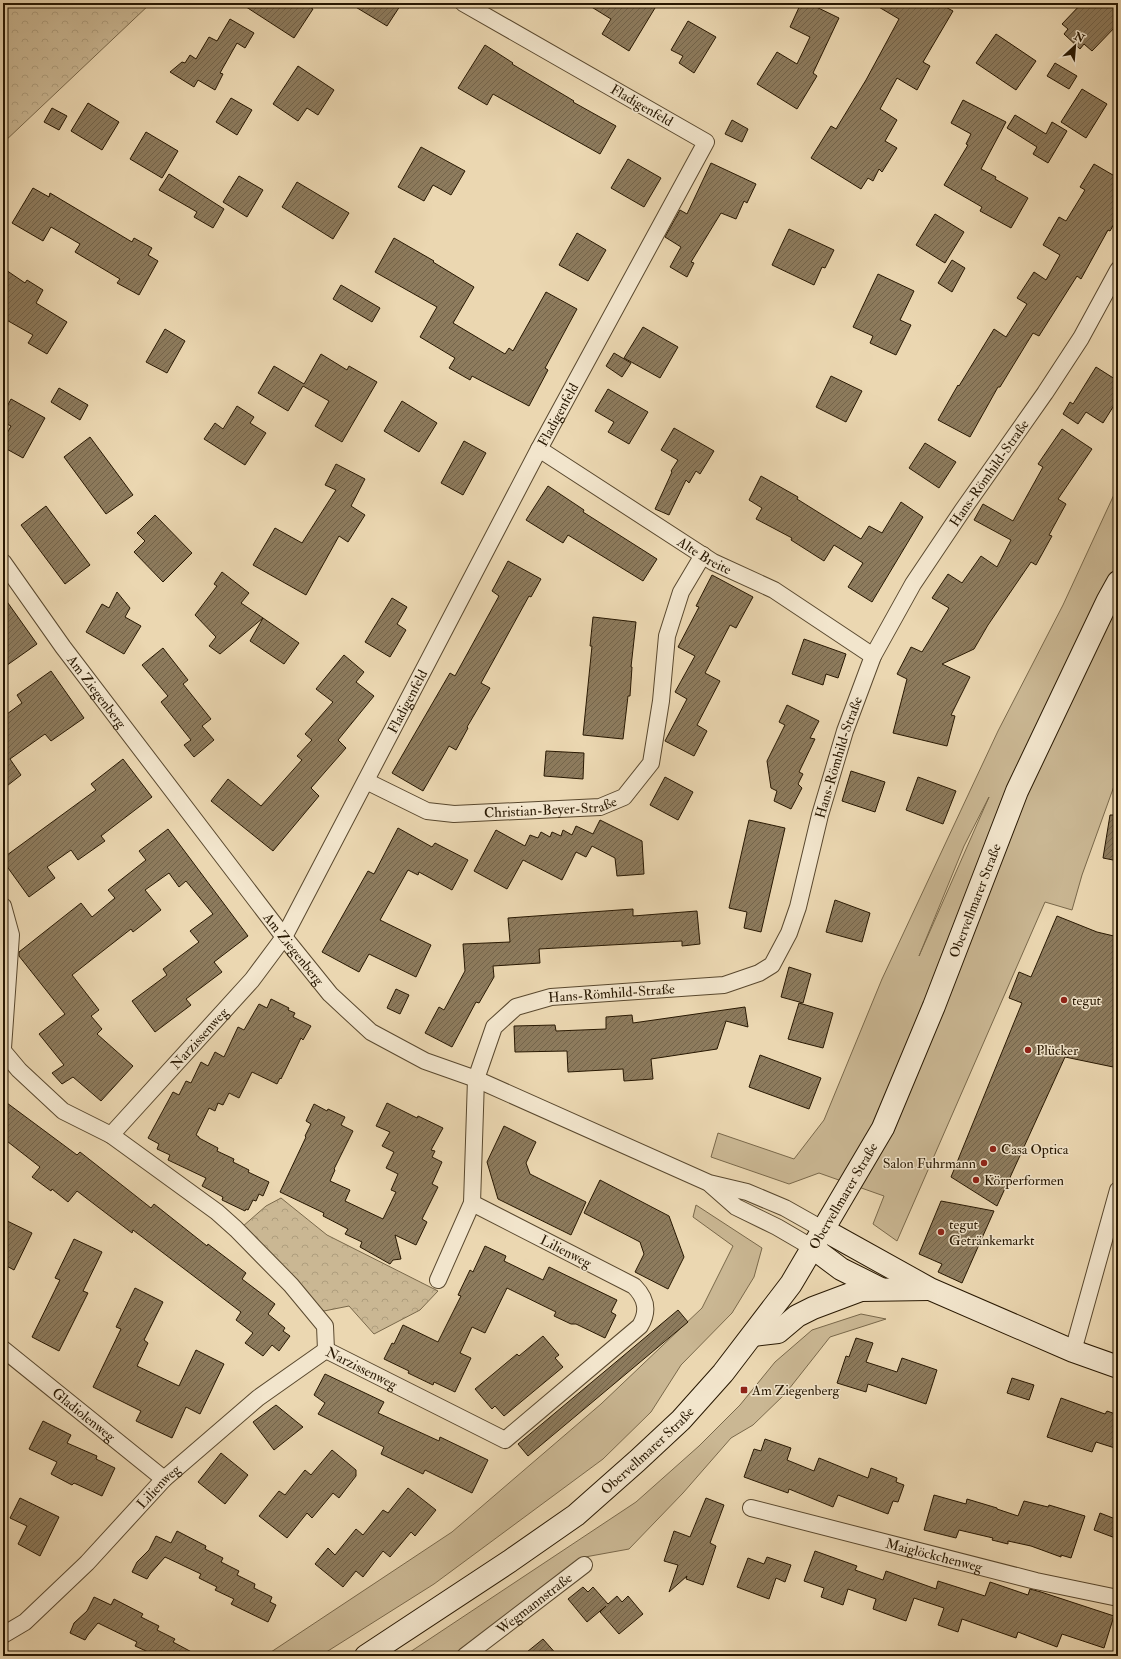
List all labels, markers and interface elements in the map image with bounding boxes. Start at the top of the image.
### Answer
north arrow [1055,26,1095,66]
text: N [1071,29,1087,46]
street label: Fladigenfeld [607,81,676,130]
street label: Fladigenfeld [534,380,582,449]
street label: Hans-Römhild-Straße [946,416,1033,530]
street label: Alte Breite [673,533,734,578]
street label: Am Ziegenberg [63,651,130,733]
street label: Fladigenfeld [384,667,431,736]
street label: Hans-Römhild-Straße [812,694,866,820]
street label: Christian-Beyer-Straße [484,793,620,822]
street label: Obervellmarer Straße [945,841,1005,960]
street label: Am Ziegenberg [259,909,328,989]
street label: Hans-Römhild-Straße [548,980,676,1006]
place label: tegut [1072,992,1102,1009]
marker: tegut [1059,995,1069,1005]
street label: Narzissenweg [167,1003,233,1073]
place label: Plücker [1036,1042,1079,1059]
marker: Plücker [1023,1045,1033,1055]
street label: Obervellmarer Straße [805,1139,882,1253]
place label: Casa Optica [1001,1141,1069,1159]
marker: Casa Optica [988,1144,998,1154]
place label: Salon Fuhrmann [883,1155,976,1172]
marker: Salon Fuhrmann [979,1158,989,1168]
place label: Körperformen [984,1172,1064,1190]
marker: Körperformen [971,1175,981,1185]
place label: tegut Getränkemarkt [949,1216,1035,1249]
marker: tegut Getränkemarkt [936,1227,946,1237]
street label: Lilienweg [537,1231,595,1272]
street label: Narzissenweg [323,1343,401,1394]
place label: Am Ziegenberg [751,1382,841,1399]
street label: Gladiolenweg [49,1384,119,1446]
marker: Am Ziegenberg [739,1385,749,1395]
street label: Obervellmarer Straße [597,1403,698,1498]
street label: Lilienweg [133,1460,185,1512]
street label: Maiglöckchenweg [884,1535,985,1576]
street label: Wegmannstraße [492,1569,576,1638]

